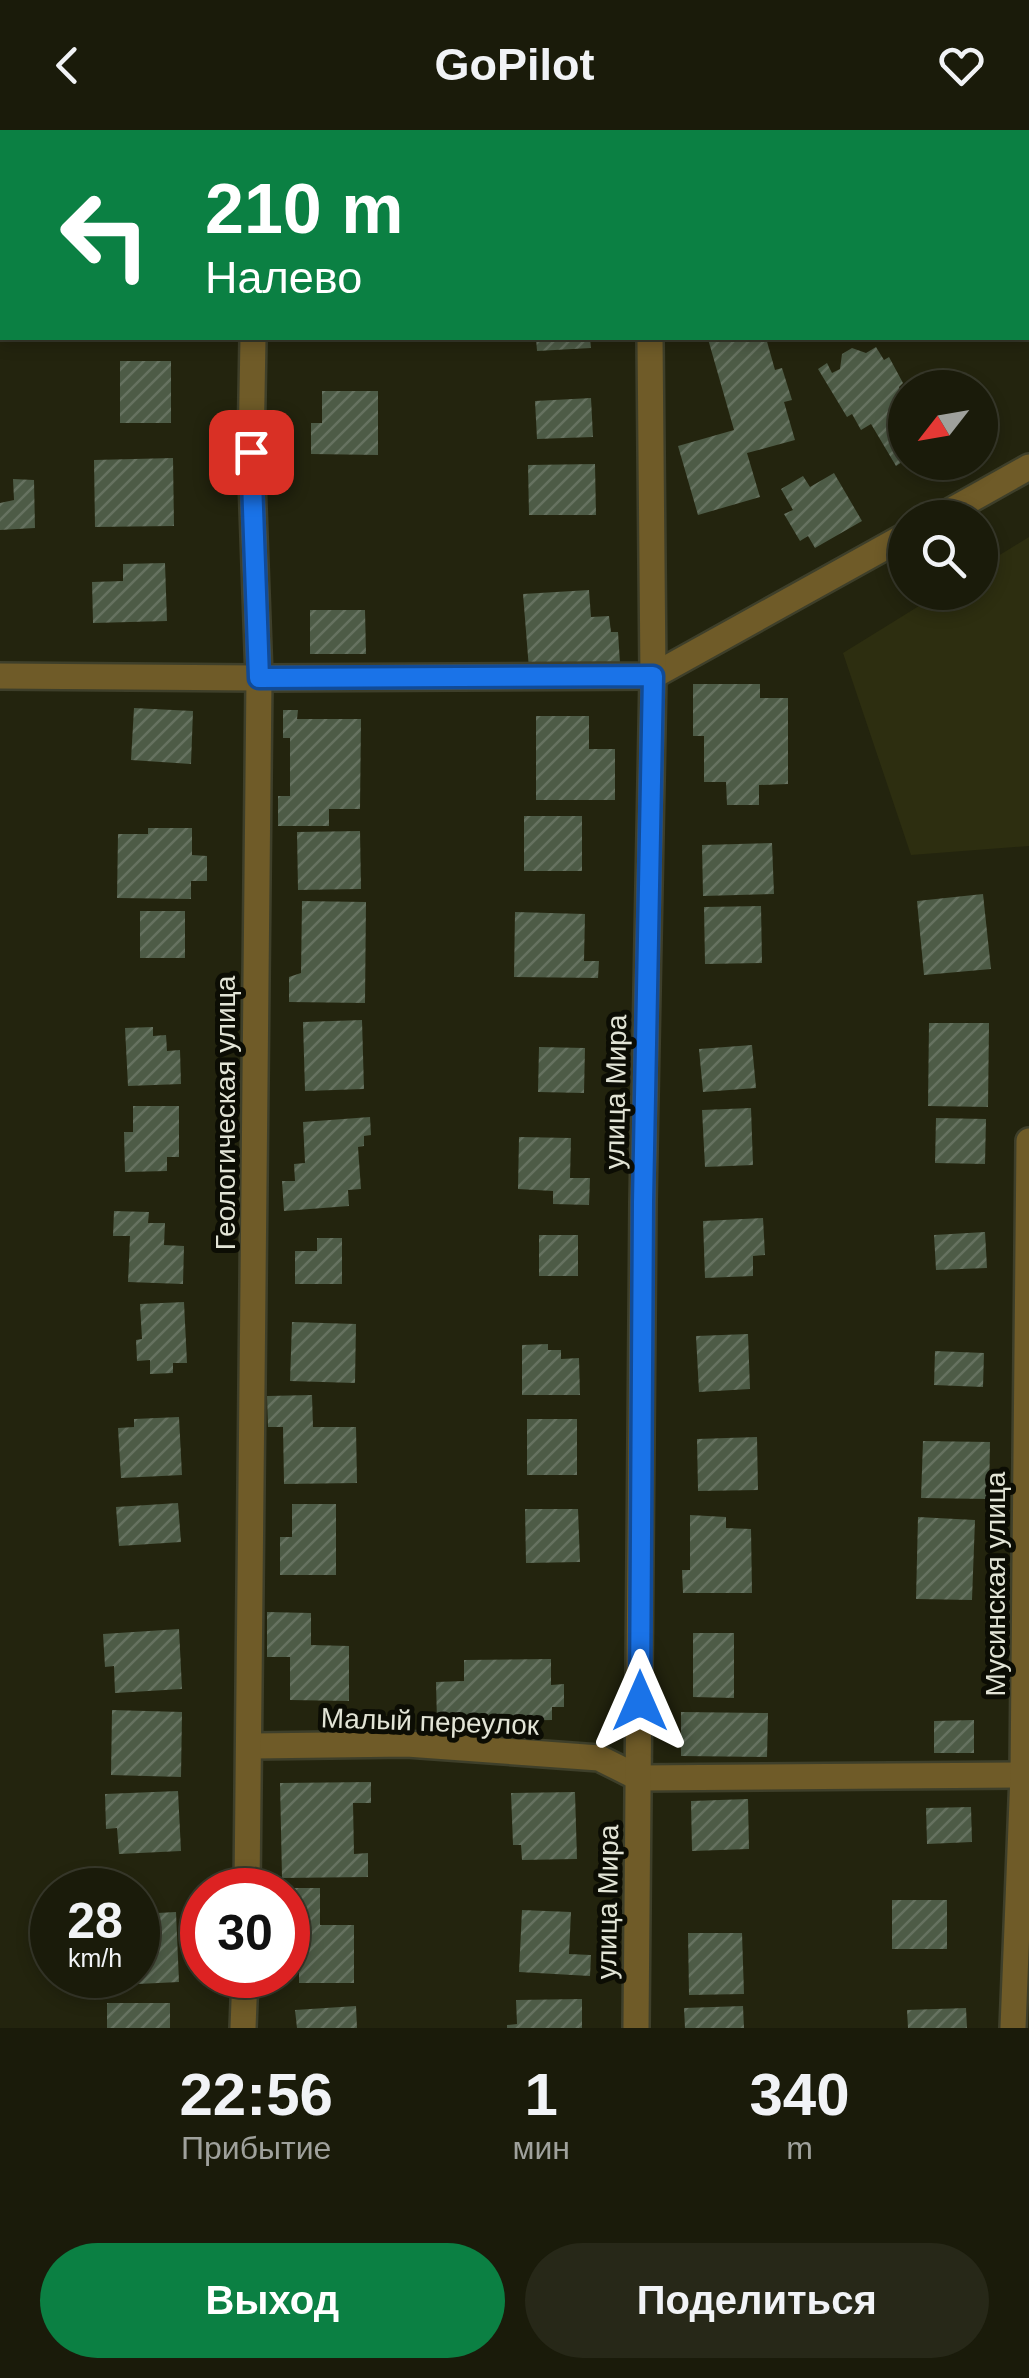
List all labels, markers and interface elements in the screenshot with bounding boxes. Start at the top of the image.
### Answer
icon: back [40,38,95,93]
icon: heart [934,38,989,93]
text: GoPilot [435,39,594,90]
icon: left [40,170,170,300]
text: 210 m [205,170,403,248]
text: Налево [205,252,362,303]
north arrow [888,370,998,480]
map controls [888,370,998,610]
pin [209,410,294,495]
icon: arrive [224,425,279,480]
button: search [888,500,998,610]
street label: Геологическая улица [210,975,241,1250]
street label: улица Мира [599,1014,632,1170]
street label: Мусинская улица [980,1471,1011,1696]
position arrow [588,1649,692,1753]
street label: Малый переулок [320,1702,540,1741]
street label: улица Мира [591,1824,624,1980]
speed limit sign: 30 [180,1868,310,1998]
text: 28 [67,1893,123,1949]
text: km/h [68,1944,122,1972]
text: 22:56 [179,2061,333,2128]
text: 1 [524,2061,558,2128]
text: 340 [749,2061,850,2128]
text: Прибытие [181,2130,331,2166]
text: мин [512,2130,570,2166]
text: m [786,2130,813,2166]
button: Выход [40,2243,505,2358]
button: Поделиться [525,2243,989,2358]

